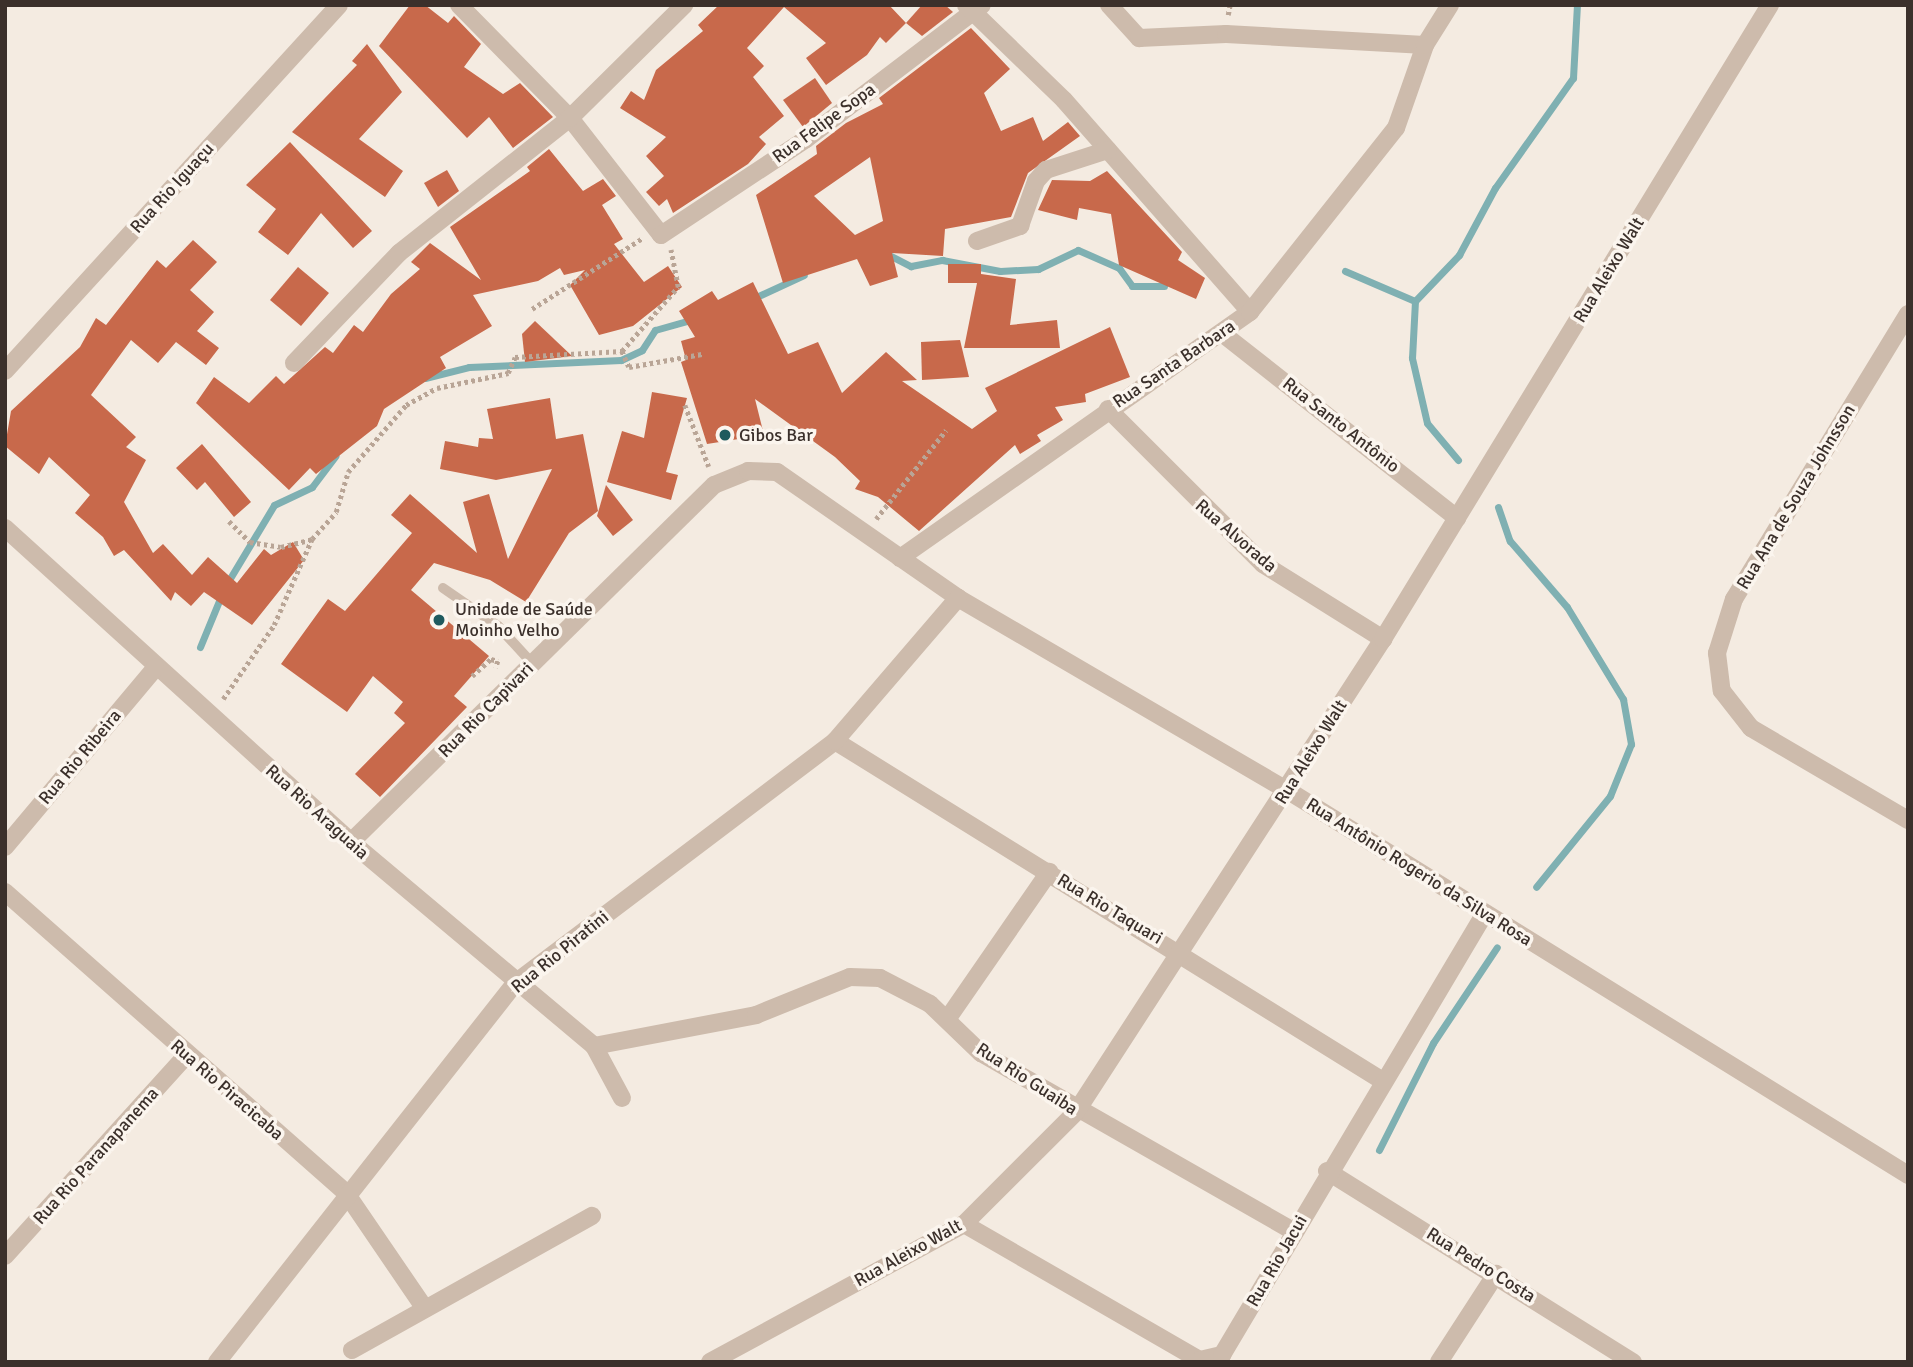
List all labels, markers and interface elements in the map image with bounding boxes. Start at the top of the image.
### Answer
street label: Rua Felipe Sopa [768,78,880,168]
street label: Rua Rio Iguaçu [126,138,218,238]
street label: Rua Aleixo Walt [1569,213,1649,327]
street label: Rua Santa Barbara [1109,315,1239,413]
street label: Rua Santo Antônio [1278,373,1404,477]
street label: Rua Ana de Souza Johnsson [1732,401,1860,593]
place label: Gibos Bar [739,424,813,446]
marker: Gibos Bar [717,427,733,443]
street label: Rua Alvorada [1191,495,1281,577]
place label: Unidade de Saúde Moinho Velho [455,599,593,642]
marker: Unidade de Saúde Moinho Velho [429,610,449,630]
street label: Rua Rio Capivari [434,658,538,762]
street label: Rua Aleixo Walt [1270,696,1352,808]
street label: Rua Rio Ribeira [34,705,126,809]
street label: Rua Rio Araguaia [261,760,373,864]
street label: Rua Antônio Rogerio da Silva Rosa [1302,793,1536,951]
street label: Rua Rio Taquari [1053,869,1167,949]
street label: Rua Rio Piratini [507,906,613,998]
street label: Rua Rio Piracicaba [166,1035,288,1145]
street label: Rua Rio Guaiba [972,1038,1082,1120]
street label: Rua Rio Paranapanema [29,1083,163,1229]
street label: Rua Rio Jacui [1242,1211,1312,1311]
street label: Rua Aleixo Walt [851,1215,965,1291]
street label: Rua Pedro Costa [1422,1223,1540,1307]

